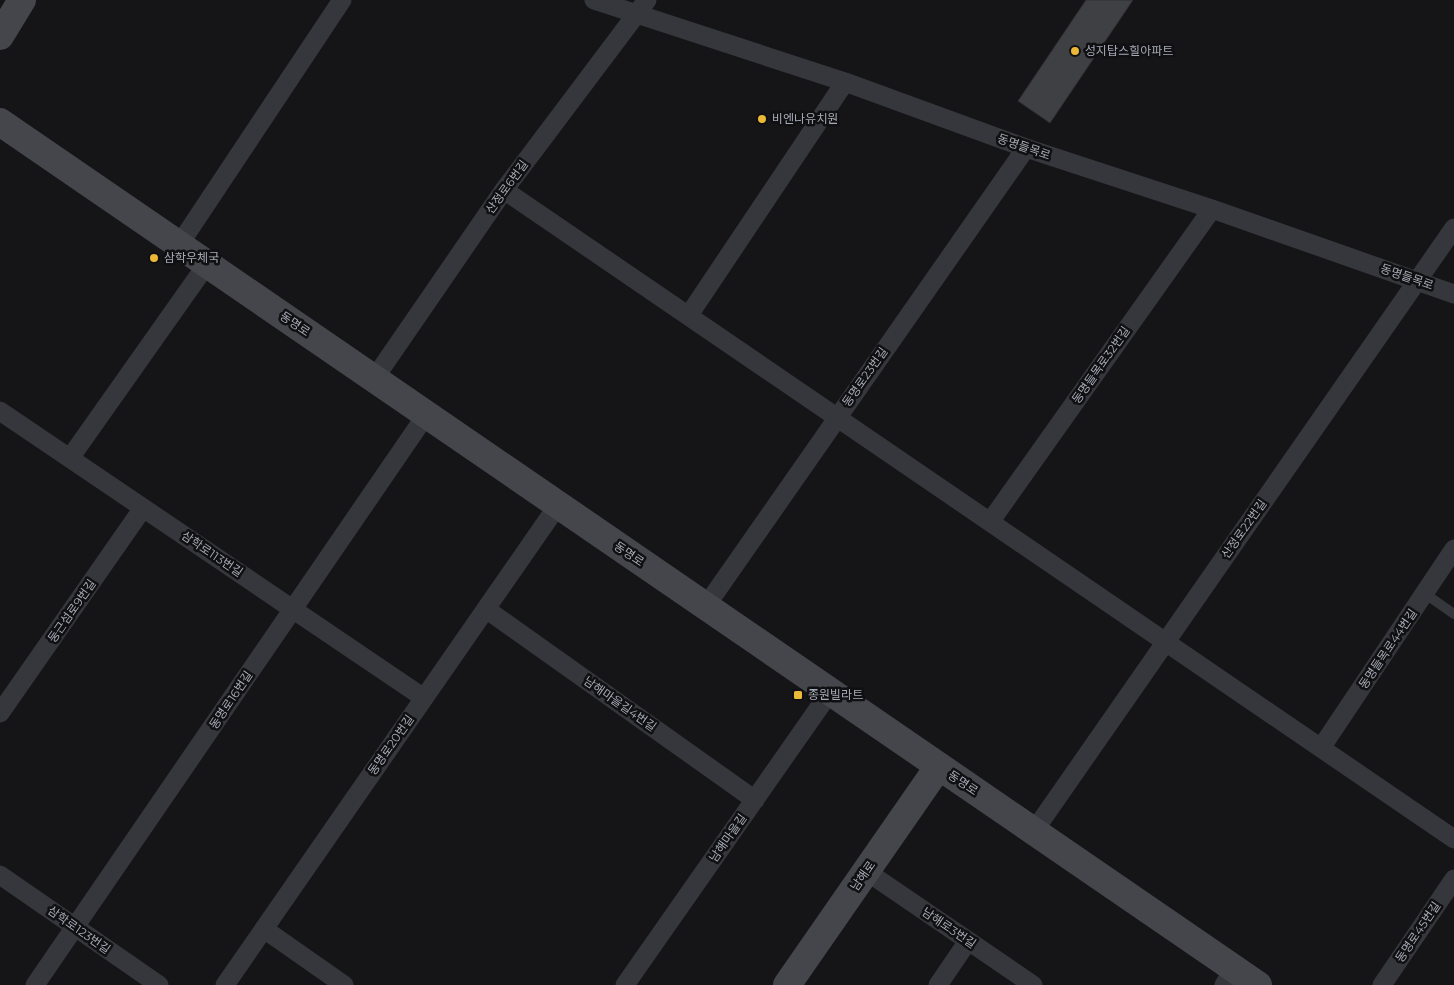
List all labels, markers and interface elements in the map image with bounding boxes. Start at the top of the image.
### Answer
place label: 성지탑스힐아파트 [1085,43,1173,58]
marker: 성지탑스힐아파트 [1069,45,1081,57]
place label: 비엔나유치원 [772,111,838,126]
marker: 비엔나유치원 [756,113,768,125]
street label: 동명들목로 [996,130,1053,163]
street label: 산정로6번길 [482,157,531,216]
place label: 삼학우체국 [164,250,219,265]
marker: 삼학우체국 [148,252,160,264]
street label: 동명들목로 [1379,260,1436,293]
street label: 동명로 [277,308,313,339]
street label: 동명들목로32번길 [1068,323,1133,406]
street label: 동명로23번길 [839,344,890,409]
street label: 산정로22번길 [1218,496,1269,561]
street label: 삼학로113번길 [179,528,246,580]
street label: 동명로 [611,538,647,569]
street label: 둥근섬로9번길 [44,576,99,645]
street label: 동명들목로44번길 [1355,606,1420,692]
street label: 동명로16번길 [206,668,255,732]
street label: 남해마을길4번길 [581,673,659,734]
place label: 종원빌라트 [808,687,863,702]
marker: 종원빌라트 [792,689,804,701]
street label: 동명로20번길 [364,712,417,778]
street label: 동명로 [945,767,981,798]
street label: 남해마을길 [706,811,750,865]
street label: 남해로 [847,858,878,894]
street label: 동명로45번길 [1392,899,1443,965]
street label: 삼학로123번길 [45,902,114,957]
street label: 남해로3번길 [919,904,979,951]

